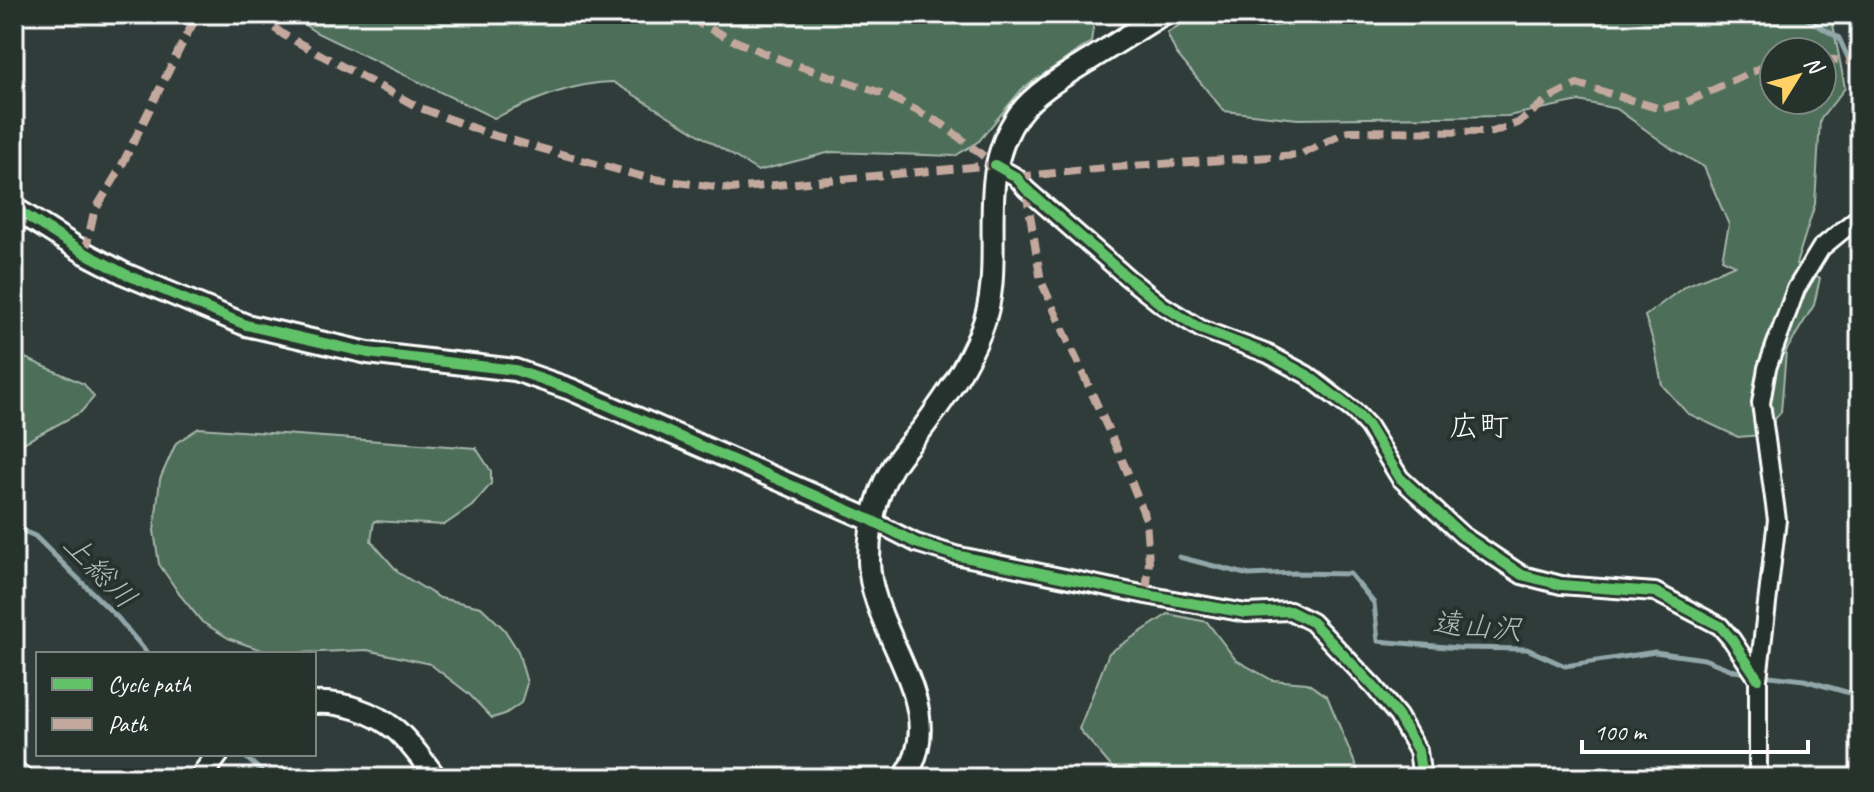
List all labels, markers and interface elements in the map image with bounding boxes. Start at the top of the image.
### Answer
north arrow [1758,36,1838,116]
text: N [1798,51,1830,81]
district label: 広町 [1449,407,1509,445]
water label: 上総川 [55,525,145,617]
water label: 遠山沢 [1431,603,1524,649]
legend [36,652,316,756]
text: Cycle path [108,669,192,699]
scale bar [1582,704,1808,754]
text: Path [108,709,149,739]
text: 100 m [1594,717,1648,747]

